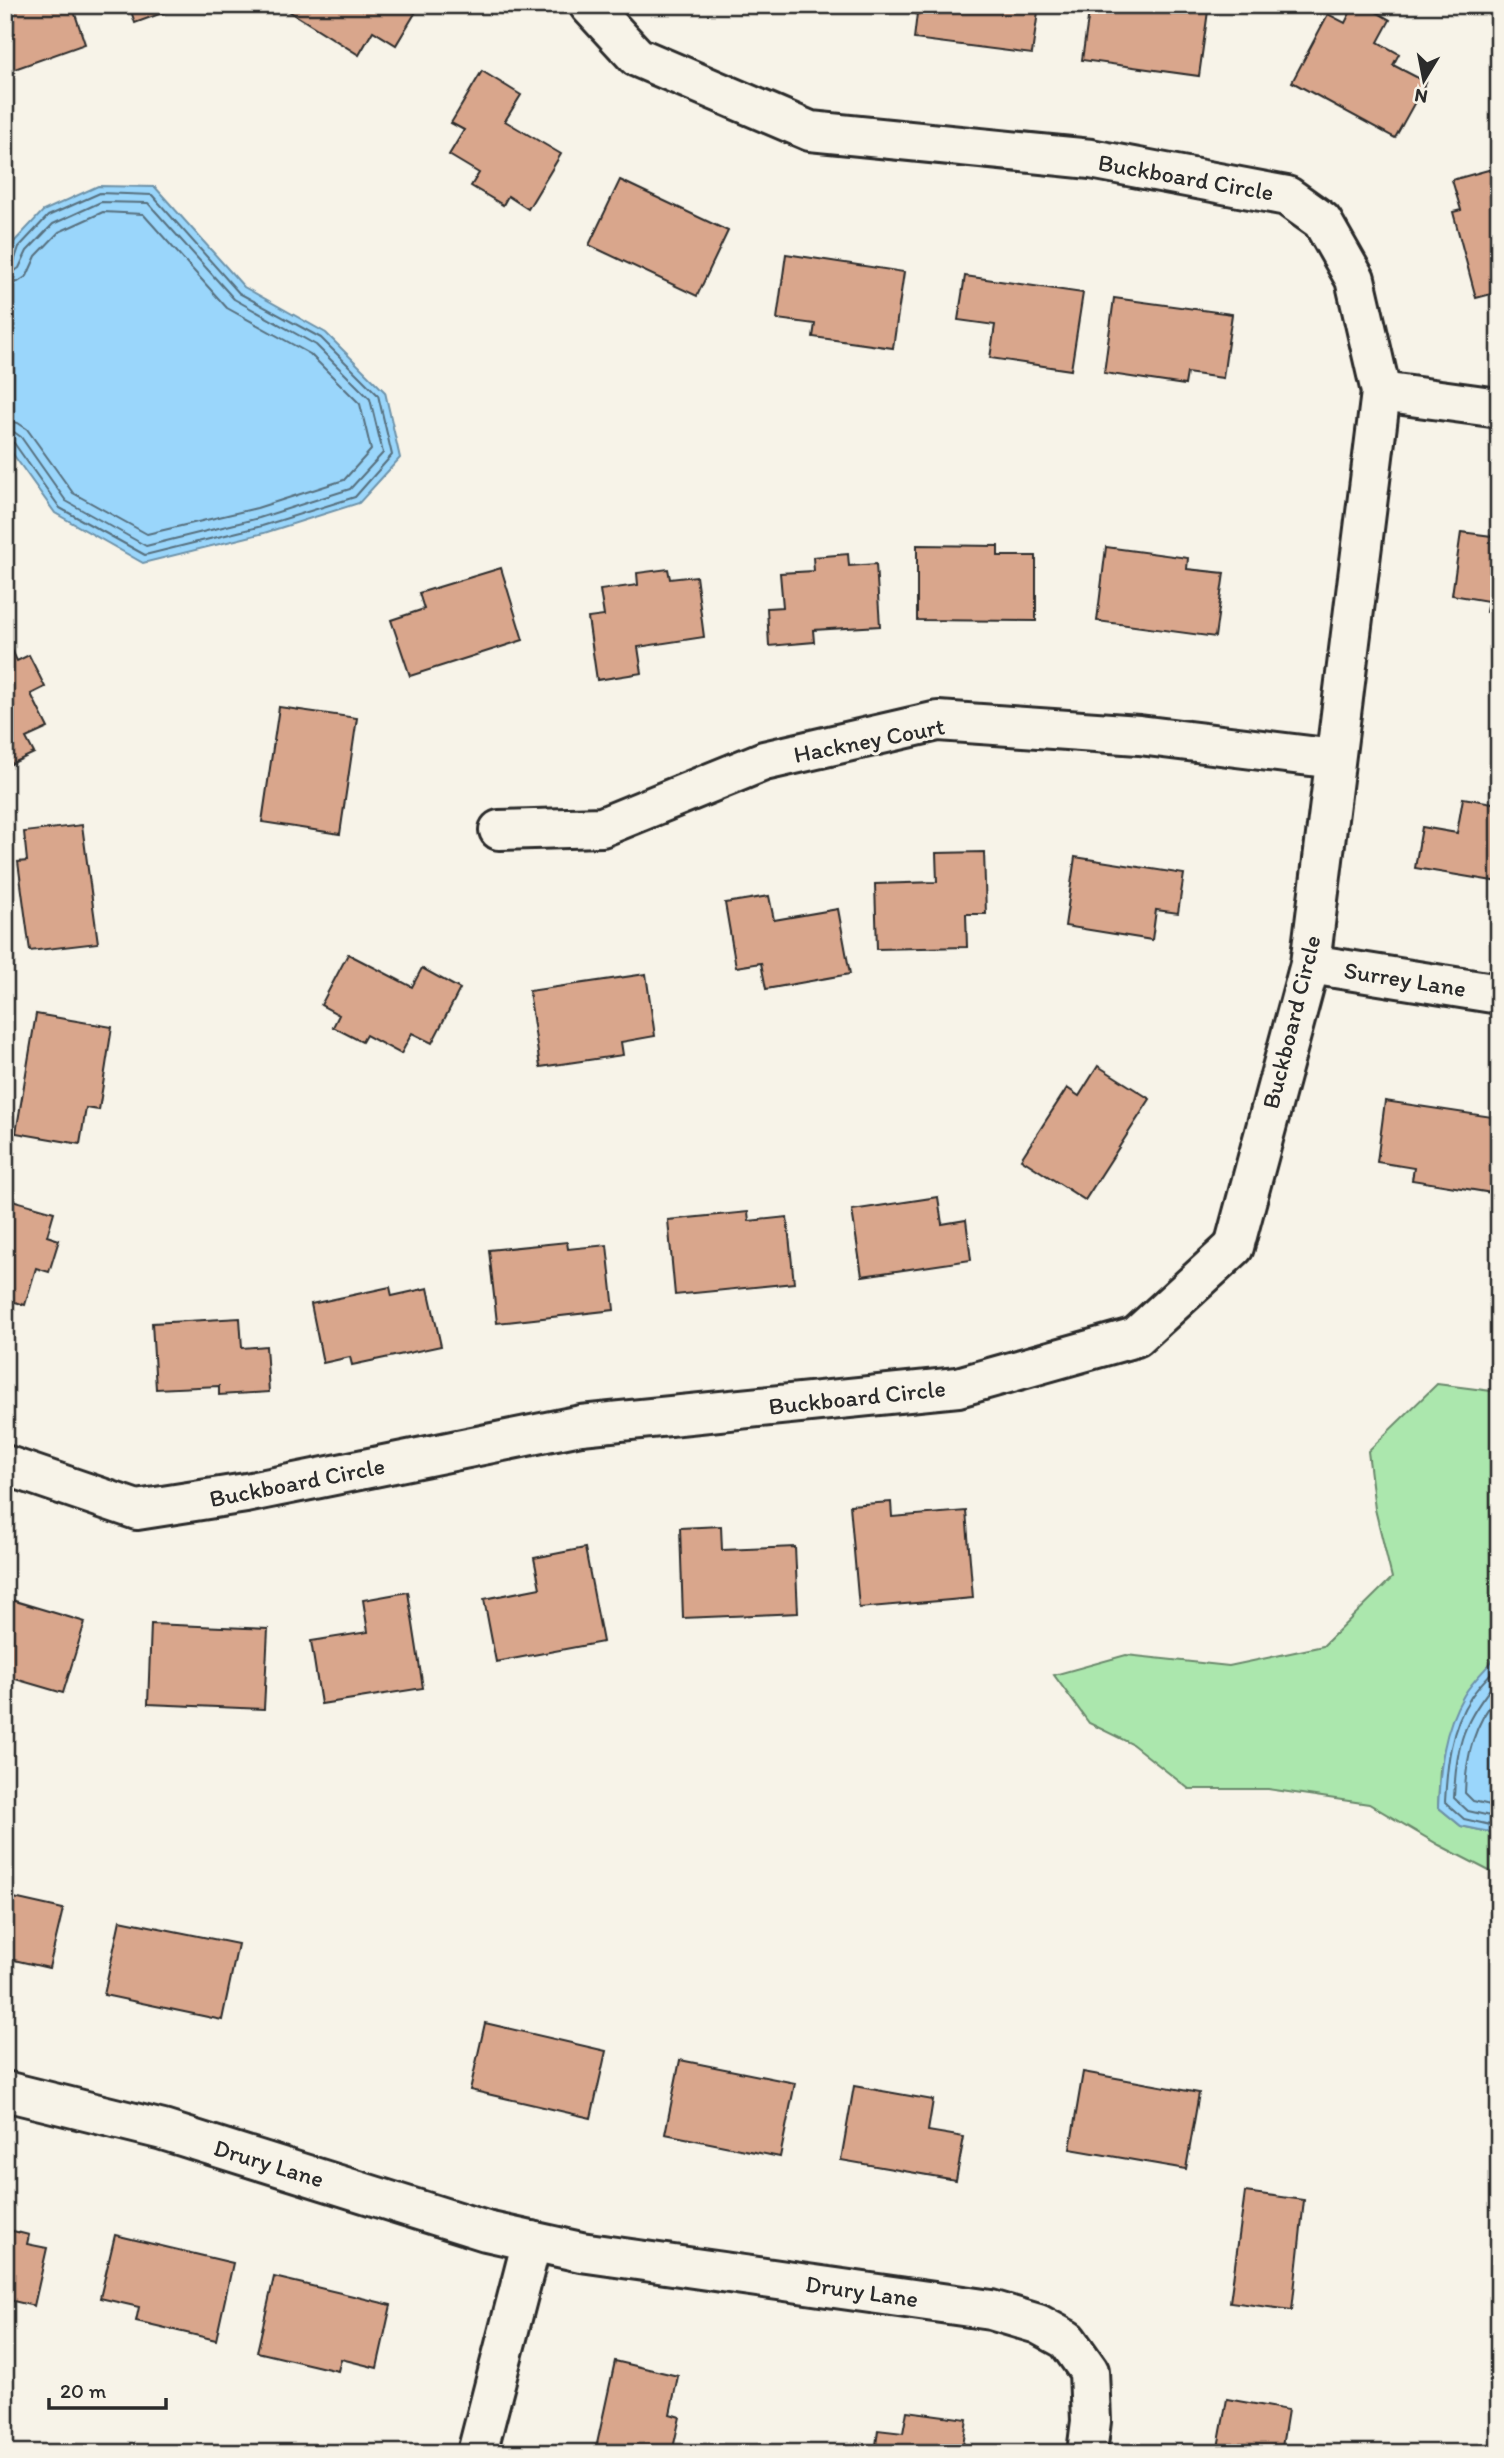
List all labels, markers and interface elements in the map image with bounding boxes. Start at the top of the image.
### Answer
north arrow [1388,46,1458,116]
text: N [1413,84,1429,109]
street label: Buckboard Circle [1096,147,1276,207]
street label: Hackney Court [791,711,947,769]
street label: Buckboard Circle [1255,932,1327,1112]
street label: Surrey Lane [1342,955,1468,1003]
street label: Buckboard Circle [767,1373,947,1421]
street label: Buckboard Circle [207,1451,387,1513]
street label: Drury Lane [210,2133,328,2193]
street label: Drury Lane [804,2269,920,2313]
scale bar [49,2367,166,2411]
text: 20 m [60,2378,107,2403]

